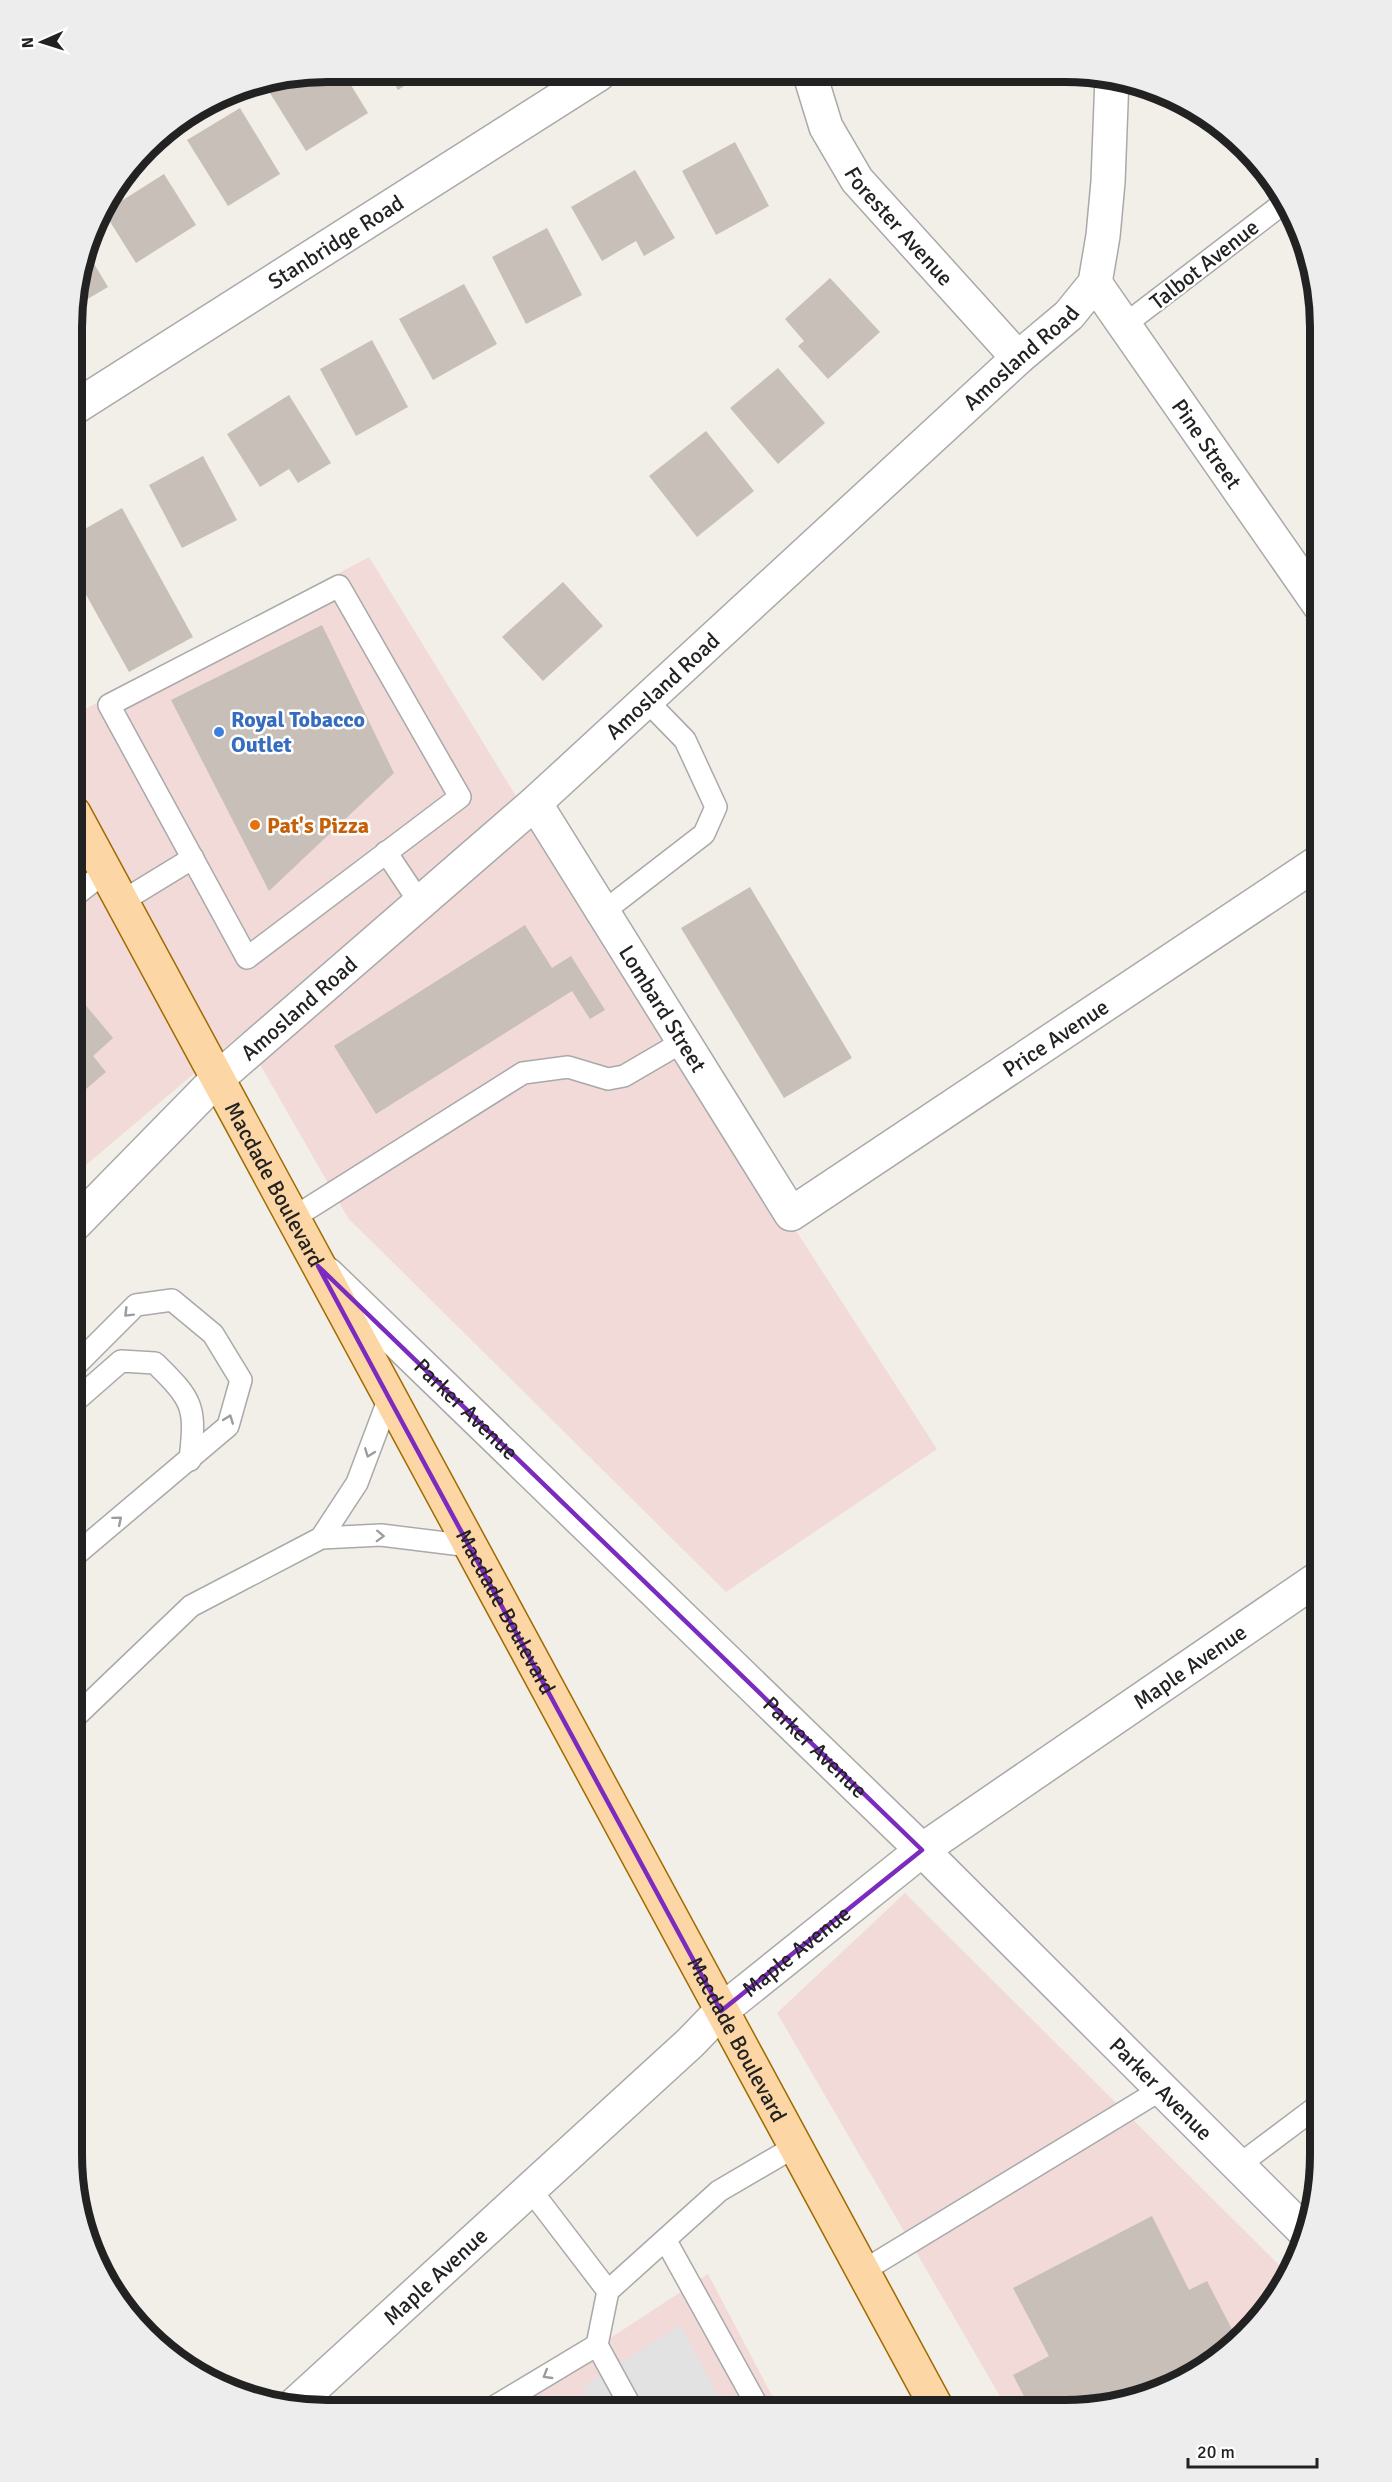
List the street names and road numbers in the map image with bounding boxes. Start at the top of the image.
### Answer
street label: Forester Avenue [838,162,959,291]
street label: Stanbridge Road [263,189,409,295]
street label: Talbot Avenue [1144,213,1264,315]
street label: Amosland Road [957,300,1085,416]
street label: Pine Street [1166,394,1248,495]
street label: Amosland Road [600,627,725,745]
street label: Lombard Street [613,940,712,1077]
street label: Amosland Road [235,951,363,1066]
street label: Price Avenue [998,993,1114,1083]
street label: Macdade Boulevard [219,1097,330,1272]
street label: Parker Avenue [408,1353,524,1466]
street label: Macdade Boulevard [450,1524,561,1699]
street label: Maple Avenue [1128,1618,1252,1715]
street label: Parker Avenue [757,1691,873,1804]
street label: Maple Avenue [737,1900,856,2003]
street label: Macdade Boulevard [681,1952,793,2127]
street label: Parker Avenue [1104,2032,1218,2146]
street label: Maple Avenue [378,2222,493,2331]

